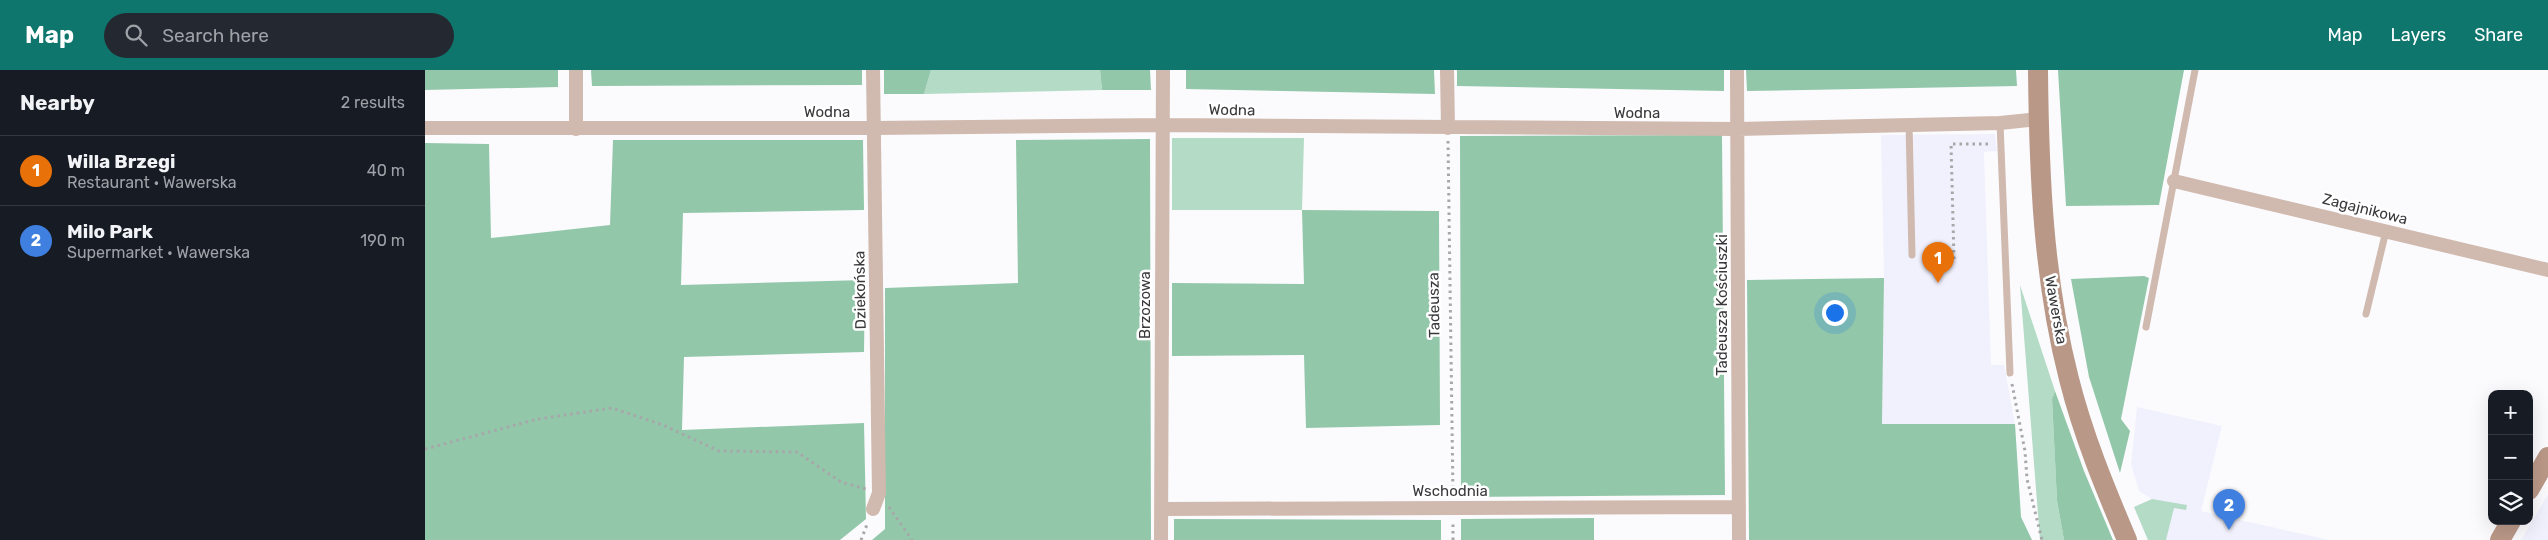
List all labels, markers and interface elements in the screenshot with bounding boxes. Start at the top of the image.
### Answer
search box [104,13,454,58]
text: Map [25,21,74,49]
icon: search [122,21,150,49]
text: Search here [162,24,269,47]
text: Map [2328,24,2363,46]
text: Layers [2391,24,2446,46]
text: Share [2474,24,2523,46]
text: Nearby [20,90,95,115]
text: 2 results [341,93,405,112]
street label: Wodna [1209,101,1255,119]
street label: Wodna [804,103,850,121]
street label: Wodna [1614,104,1660,122]
text: Willa Brzegi [67,150,176,173]
text: 1 [32,161,40,180]
text: 40 m [367,161,405,180]
text: Restaurant · Wawerska [67,173,237,192]
street label: Zagajnikowa [2321,190,2409,228]
text: Milo Park [67,220,153,243]
text: 2 [31,231,41,250]
text: 190 m [360,231,405,250]
street label: Tadeusza Kościuszki [1713,234,1731,376]
pin: 1 [1922,242,1954,283]
text: Supermarket · Wawerska [67,243,250,262]
street label: Dziekońska [850,251,870,329]
street label: Brzozowa [1136,271,1154,339]
street label: Tadeusza [1424,272,1444,338]
street label: Wawerska [2041,274,2071,346]
your location [1822,300,1848,326]
map controls [2488,390,2533,525]
button: + [2488,390,2533,435]
button: − [2488,435,2533,480]
button: layers [2488,480,2533,525]
street label: Wschodnia [1412,482,1488,500]
pin: 2 [2213,489,2245,530]

